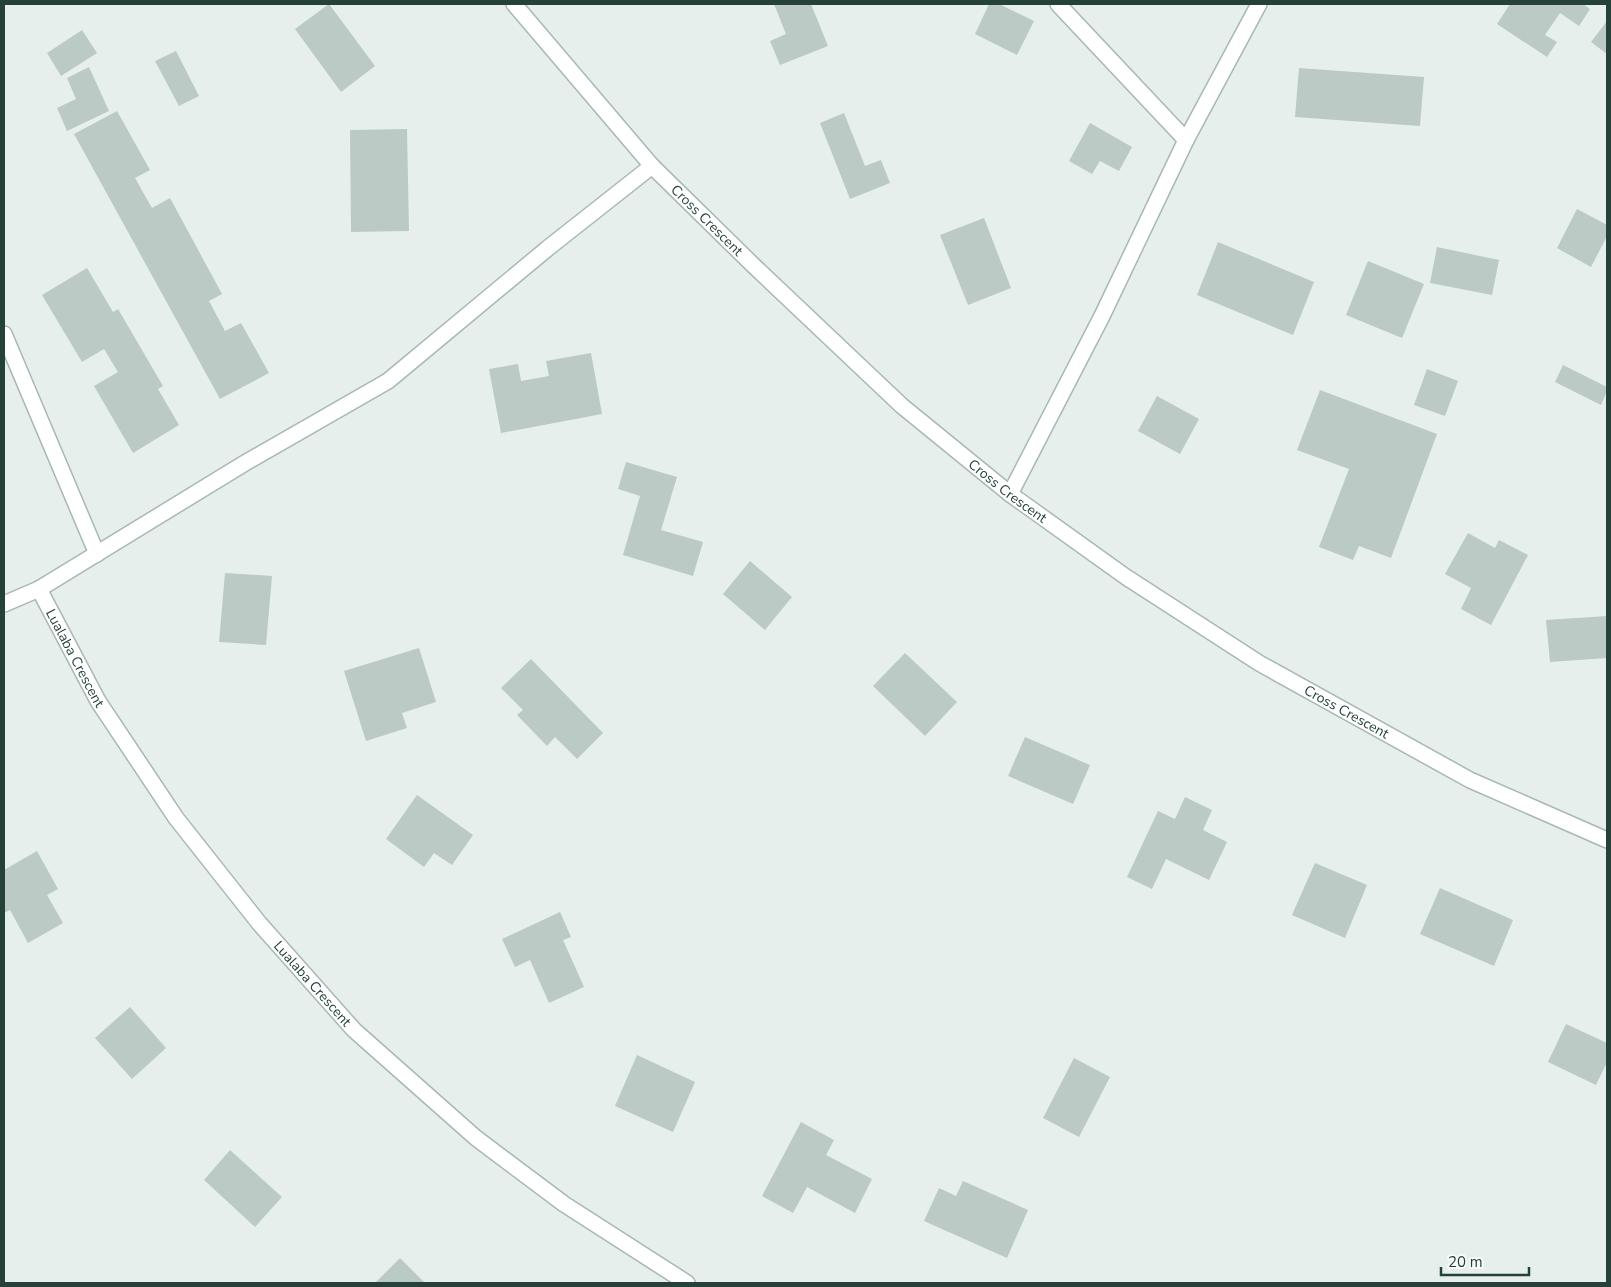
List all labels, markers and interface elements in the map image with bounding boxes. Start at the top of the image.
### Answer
street label: Cross Crescent [666,181,747,260]
street label: Cross Crescent [964,455,1051,528]
street label: Lualaba Crescent [41,606,109,711]
street label: Cross Crescent [1301,681,1392,743]
street label: Lualaba Crescent [269,937,356,1031]
scale bar [1441,1244,1528,1276]
text: 20 m [1448,1252,1483,1272]

